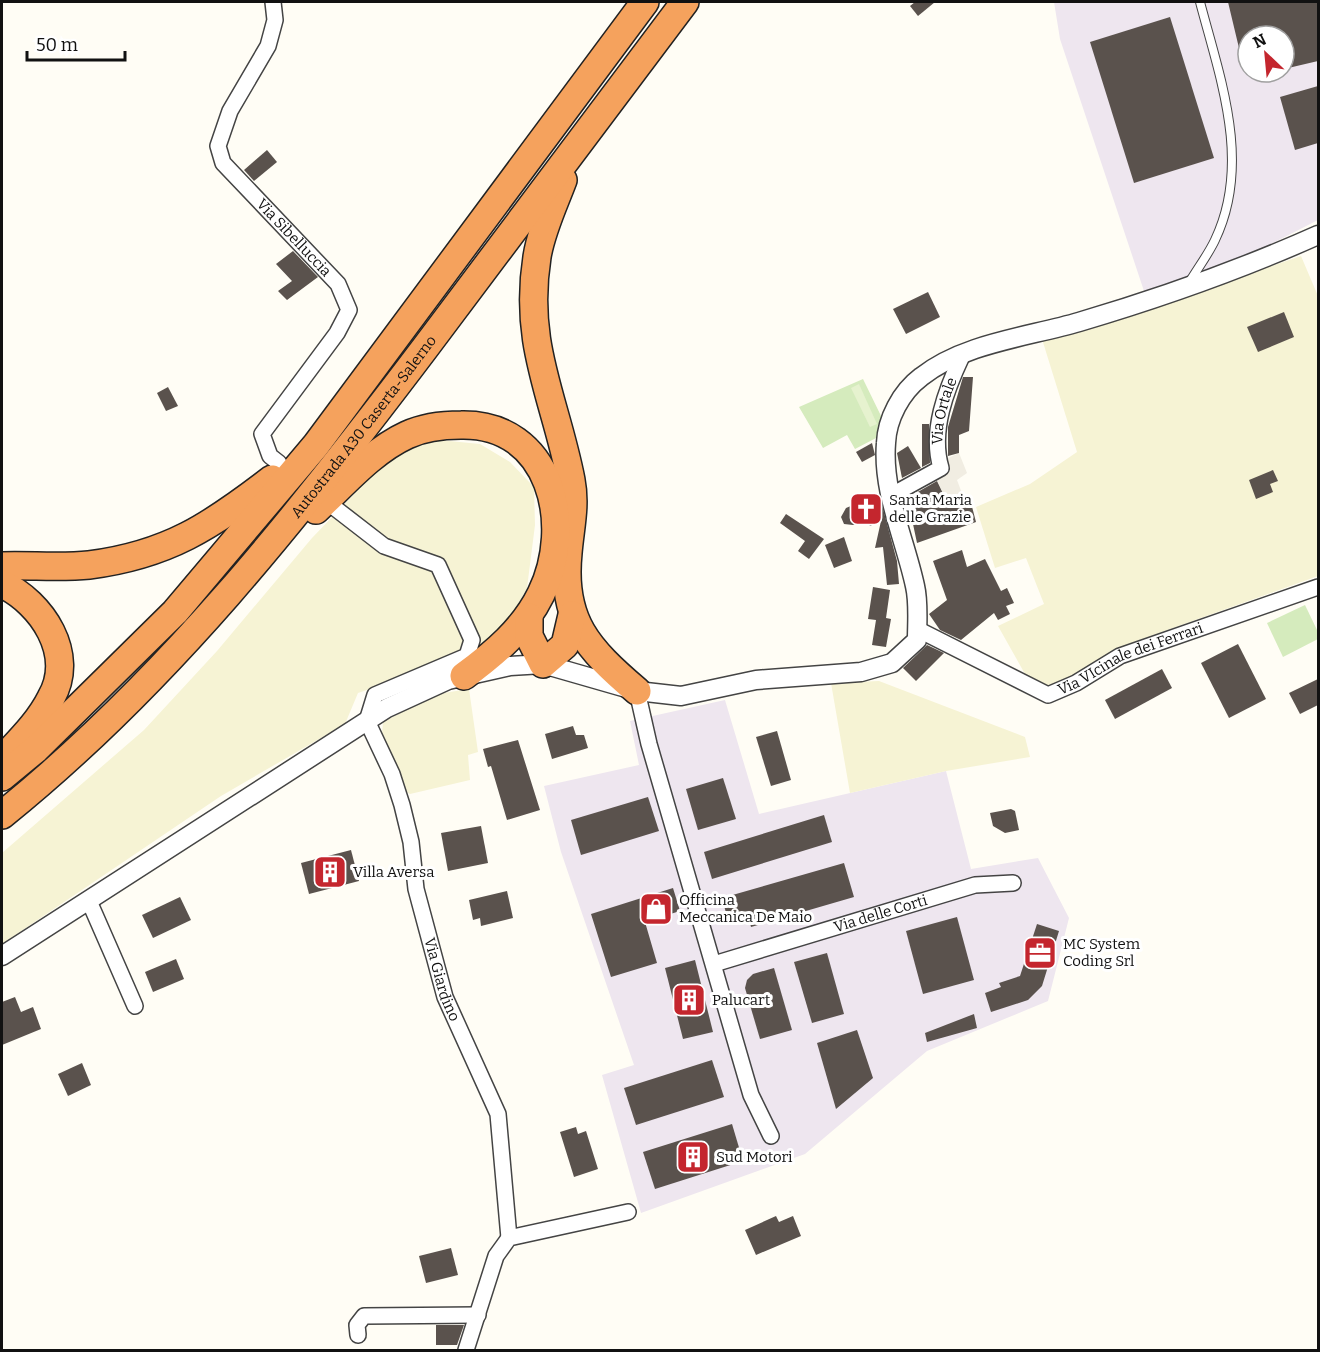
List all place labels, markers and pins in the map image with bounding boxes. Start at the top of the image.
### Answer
church icon: Santa Maria delle Grazie [848,491,884,527]
place label: Santa Maria delle Grazie [889,491,972,526]
building icon: Villa Aversa [312,854,348,890]
place label: Villa Aversa [353,863,434,881]
shop icon: Officina Meccanica De Maio [638,891,674,927]
place label: Officina Meccanica De Maio [679,891,812,926]
office icon: MC System Coding Srl [1022,935,1058,971]
place label: MC System Coding Srl [1063,935,1141,970]
building icon: Palucart [671,982,707,1018]
place label: Palucart [712,991,771,1009]
building icon: Sud Motori [675,1139,711,1175]
place label: Sud Motori [716,1148,793,1166]

